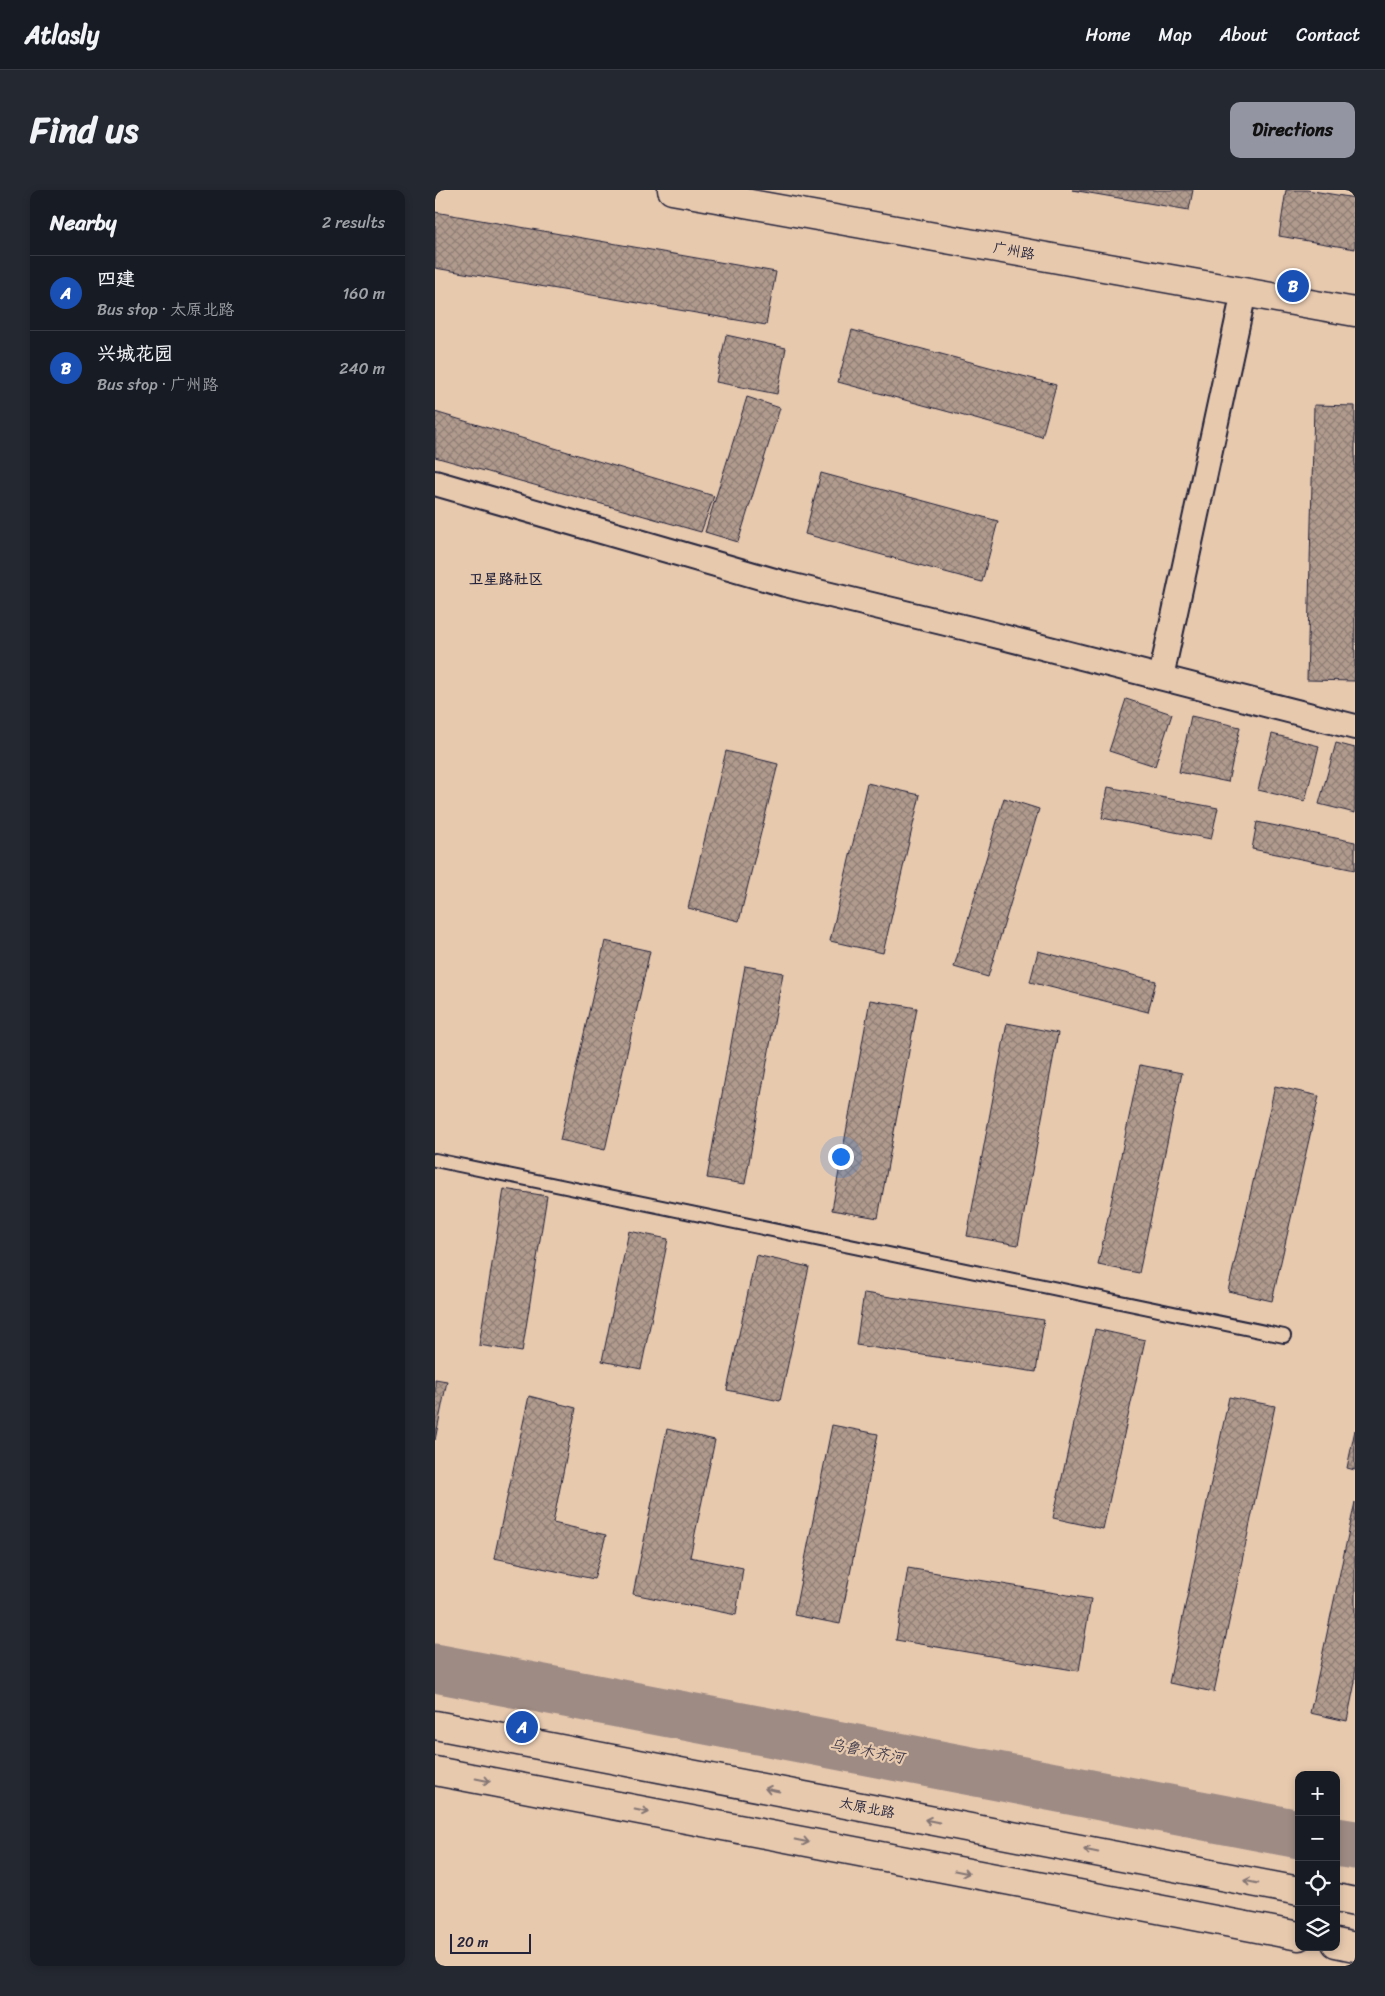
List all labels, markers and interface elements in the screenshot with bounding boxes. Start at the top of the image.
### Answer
text: Atlasly [25,14,99,56]
text: Home [1086,19,1131,51]
text: Map [1159,19,1192,51]
text: About [1220,19,1268,51]
text: Contact [1296,19,1360,51]
text: Find us [30,99,138,161]
button: Directions [1230,102,1355,158]
text: Nearby [50,204,116,242]
text: 2 results [322,208,385,237]
street label: 广州路 [991,235,1037,267]
text: 四建 [97,262,135,295]
pin: B [1277,267,1309,305]
text: A [61,279,71,308]
text: 160 m [342,279,385,308]
text: Bus stop · 太原北路 [97,295,234,324]
text: 兴城花园 [97,337,173,370]
text: B [61,354,71,383]
text: 240 m [339,354,385,383]
text: Bus stop · 广州路 [97,370,218,399]
district label: 卫星路社区 [468,566,544,592]
your location [828,1144,854,1170]
pin: A [506,1708,538,1746]
water label: 乌鲁木齐河 [828,1731,909,1771]
map controls [1295,1771,1340,1951]
button: + [1295,1771,1340,1816]
one-way arrow [474,1776,490,1786]
one-way arrow [765,1785,781,1794]
street label: 太原北路 [837,1790,897,1826]
one-way arrow [634,1806,650,1816]
one-way arrow [924,1815,940,1825]
button: − [1295,1816,1340,1861]
one-way arrow [794,1837,810,1847]
one-way arrow [1084,1846,1100,1856]
button: locate [1295,1861,1340,1906]
one-way arrow [953,1867,969,1877]
one-way arrow [1243,1876,1259,1886]
button: layers [1295,1906,1340,1951]
text: 20 m [457,1930,488,1955]
scale bar [450,1931,531,1954]

